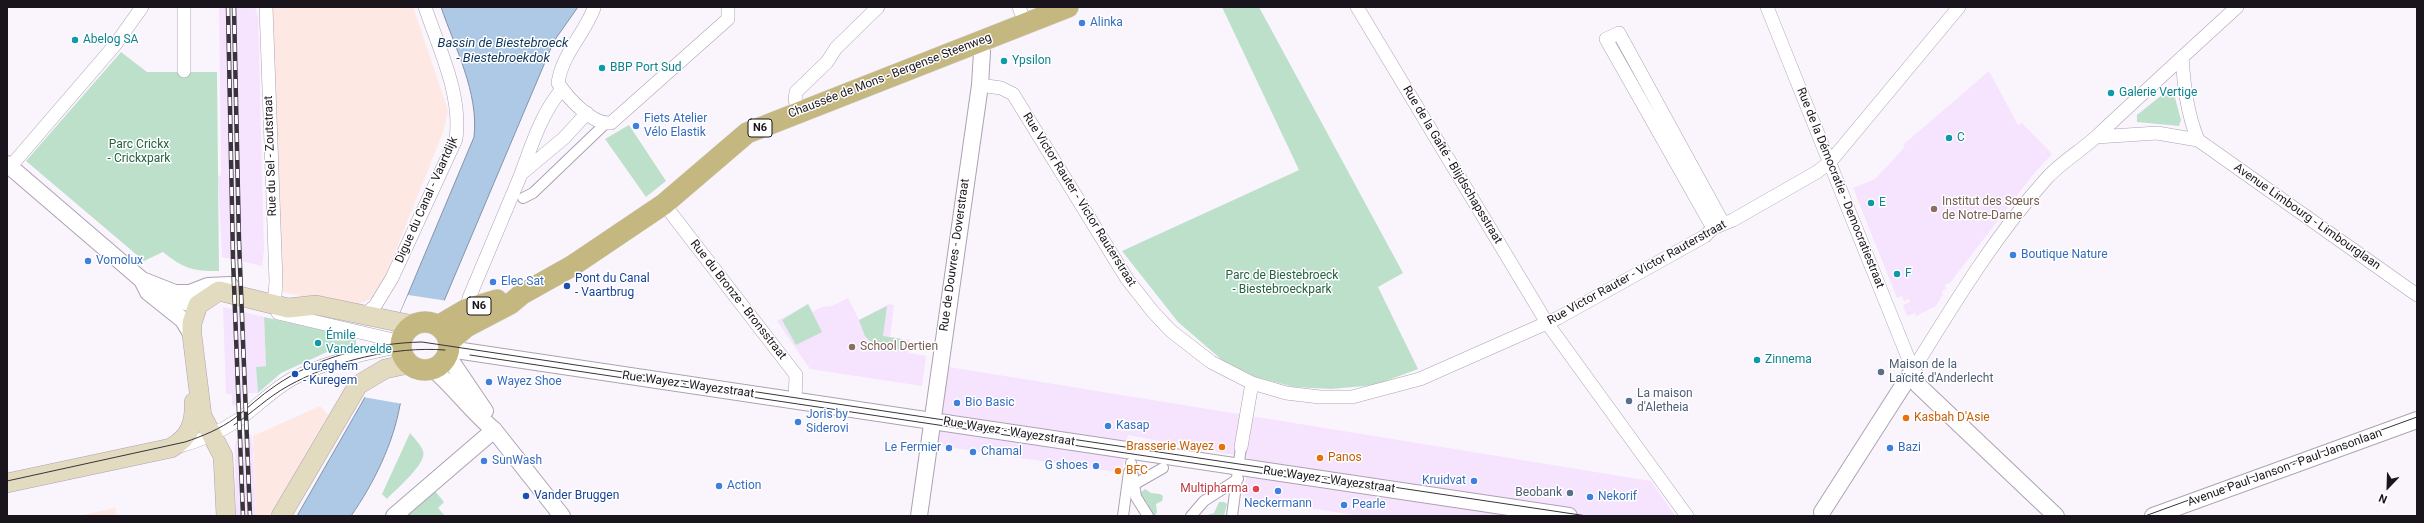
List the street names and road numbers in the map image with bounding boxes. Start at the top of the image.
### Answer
street label: Chaussée de Mons - Bergense Steenweg [786,30,994,122]
street label: Rue de la Gaîté - Blijdschapsstraat [1399,83,1505,247]
street label: Rue de la Démocratie - Democratiestraat [1793,86,1887,290]
street label: Rue du Sel - Zoutstraat [262,95,280,217]
street label: Rue Victor Rauter - Victor Rauterstraat [1019,110,1139,290]
road number: N6 [748,119,772,137]
street label: Digue du Canal - Vaartdijk [393,135,461,265]
street label: Avenue Limbourg - Limbourglaan [2231,161,2383,273]
street label: Rue de Douvres - Doverstraat [937,178,973,332]
street label: Rue Victor Rauter - Victor Rauterstraat [1545,218,1729,328]
street label: Rue du Bronze - Bronsstraat [687,237,789,363]
road number: N6 [467,297,491,315]
street label: Rue Wayez - Wayezstraat [621,369,755,401]
street label: Rue Wayez - Wayezstraat [942,414,1076,450]
street label: Avenue Paul Janson - Paul Jansonlaan [2186,426,2384,510]
street label: Rue Wayez - Wayezstraat [1262,464,1396,496]

